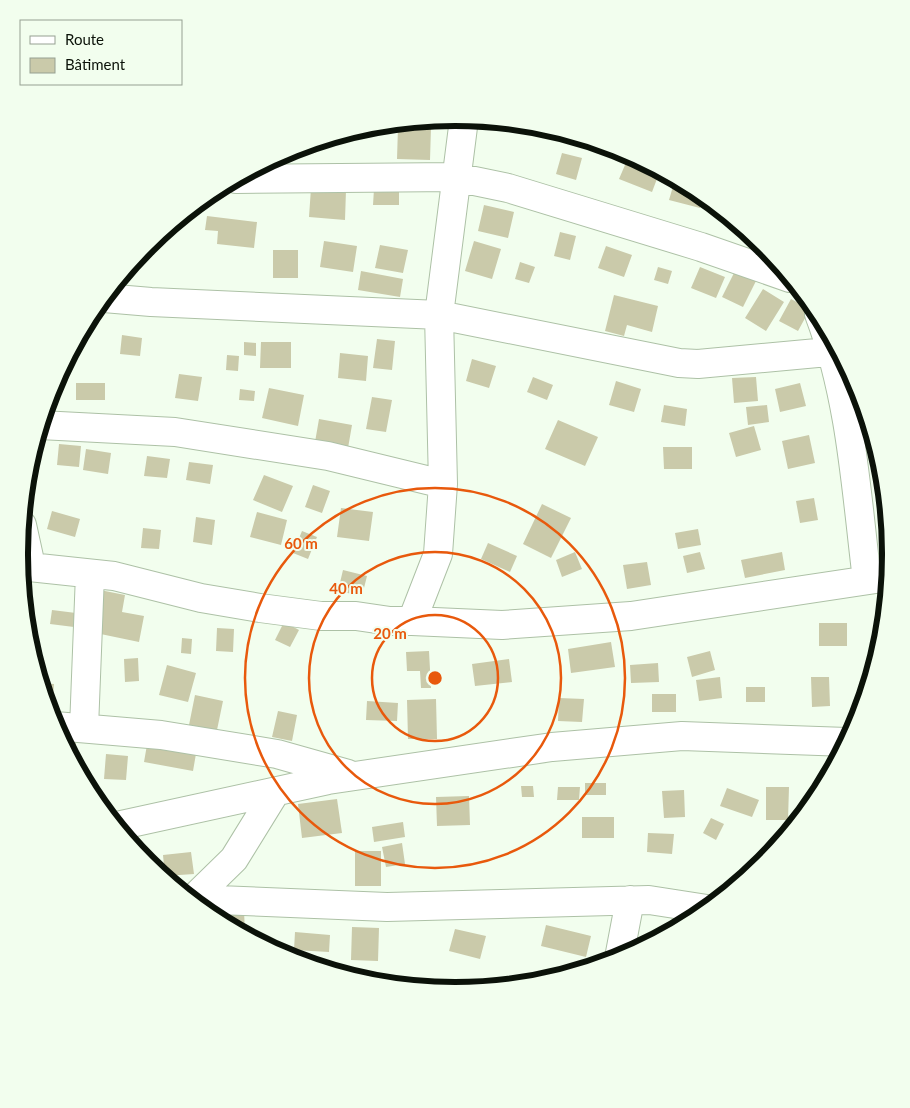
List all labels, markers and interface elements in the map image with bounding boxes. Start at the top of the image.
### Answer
legend [20,20,182,85]
text: Route [65,30,104,48]
text: Bâtiment [65,55,126,73]
text: 60 m [284,534,318,552]
text: 40 m [329,579,363,597]
text: 20 m [373,624,407,642]
centre of rings [426,669,444,687]

